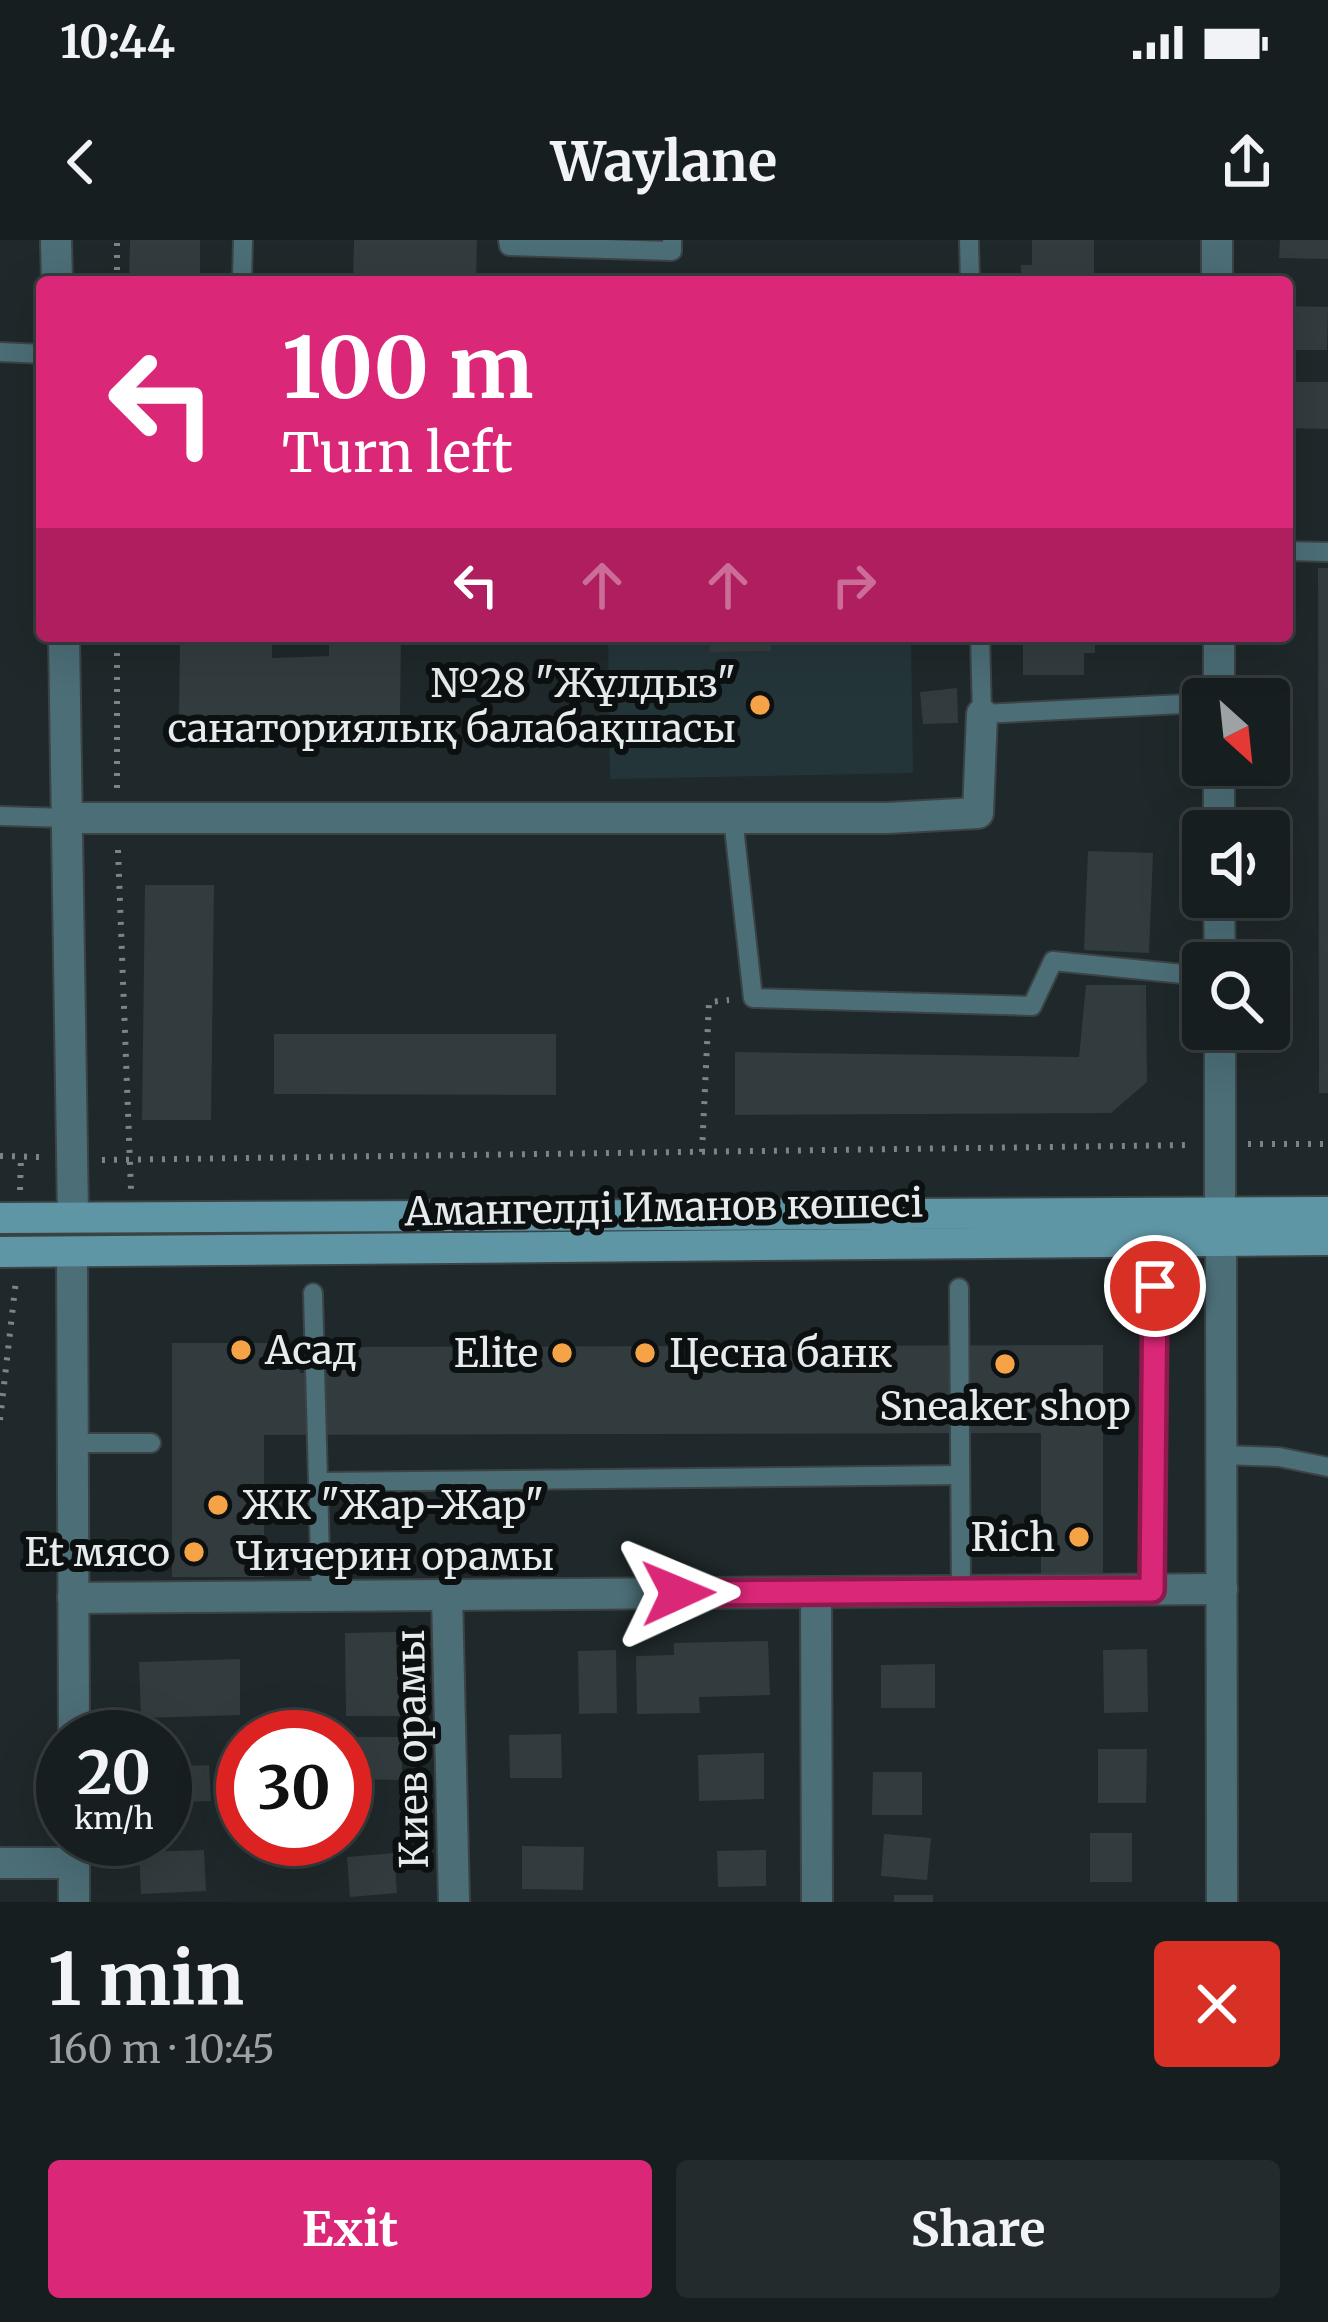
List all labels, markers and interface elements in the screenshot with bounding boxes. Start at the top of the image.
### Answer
text: 10:44 [60,14,175,70]
text: Waylane [551,128,777,196]
icon: back [48,129,114,195]
icon: share [1214,129,1280,195]
text: 100 m [282,315,534,421]
icon: left [84,324,240,480]
text: Turn left [282,419,513,487]
icon: left [443,552,509,618]
icon: ahead [569,552,635,618]
icon: ahead [695,552,761,618]
icon: right [821,552,887,618]
place label: №28 "Жұлдыз" санаториялық балабақшасы [168,659,736,753]
north arrow [1182,678,1290,786]
map controls [1182,678,1290,1050]
marker: №28 "Жұлдыз" санаториялық балабақшасы [747,692,773,718]
button: sound [1182,810,1290,918]
button: search [1182,942,1290,1050]
street label: Амангелді Иманов көшесі [403,1178,924,1237]
pin [1104,1235,1206,1337]
icon: arrive [1122,1253,1188,1319]
place label: Асад [264,1326,357,1375]
place label: Elite [454,1329,538,1378]
place label: Цесна банк [669,1329,892,1378]
marker: Асад [228,1337,254,1363]
marker: Elite [549,1340,575,1366]
marker: Цесна банк [632,1340,658,1366]
marker: Sneaker shop [992,1351,1018,1377]
place label: Sneaker shop [879,1382,1131,1431]
place label: ЖК "Жар-Жар" [242,1481,544,1530]
marker: ЖК "Жар-Жар" [205,1492,231,1518]
place label: Rich [970,1513,1055,1562]
marker: Rich [1066,1524,1092,1550]
place label: Et мясо [25,1528,170,1577]
position arrow [615,1530,741,1656]
street label: Чичерин орамы [236,1532,554,1581]
marker: Et мясо [181,1539,207,1565]
street label: Киев орамы [386,1629,439,1869]
speed limit sign: 30 [216,1710,372,1866]
text: 20 [77,1735,151,1810]
text: km/h [74,1799,154,1837]
text: 1 min [48,1934,244,2025]
button: close [1154,1941,1280,2067]
text: 160 m · 10:45 [48,2025,275,2074]
button: Exit [48,2160,652,2298]
button: Share [676,2160,1280,2298]

